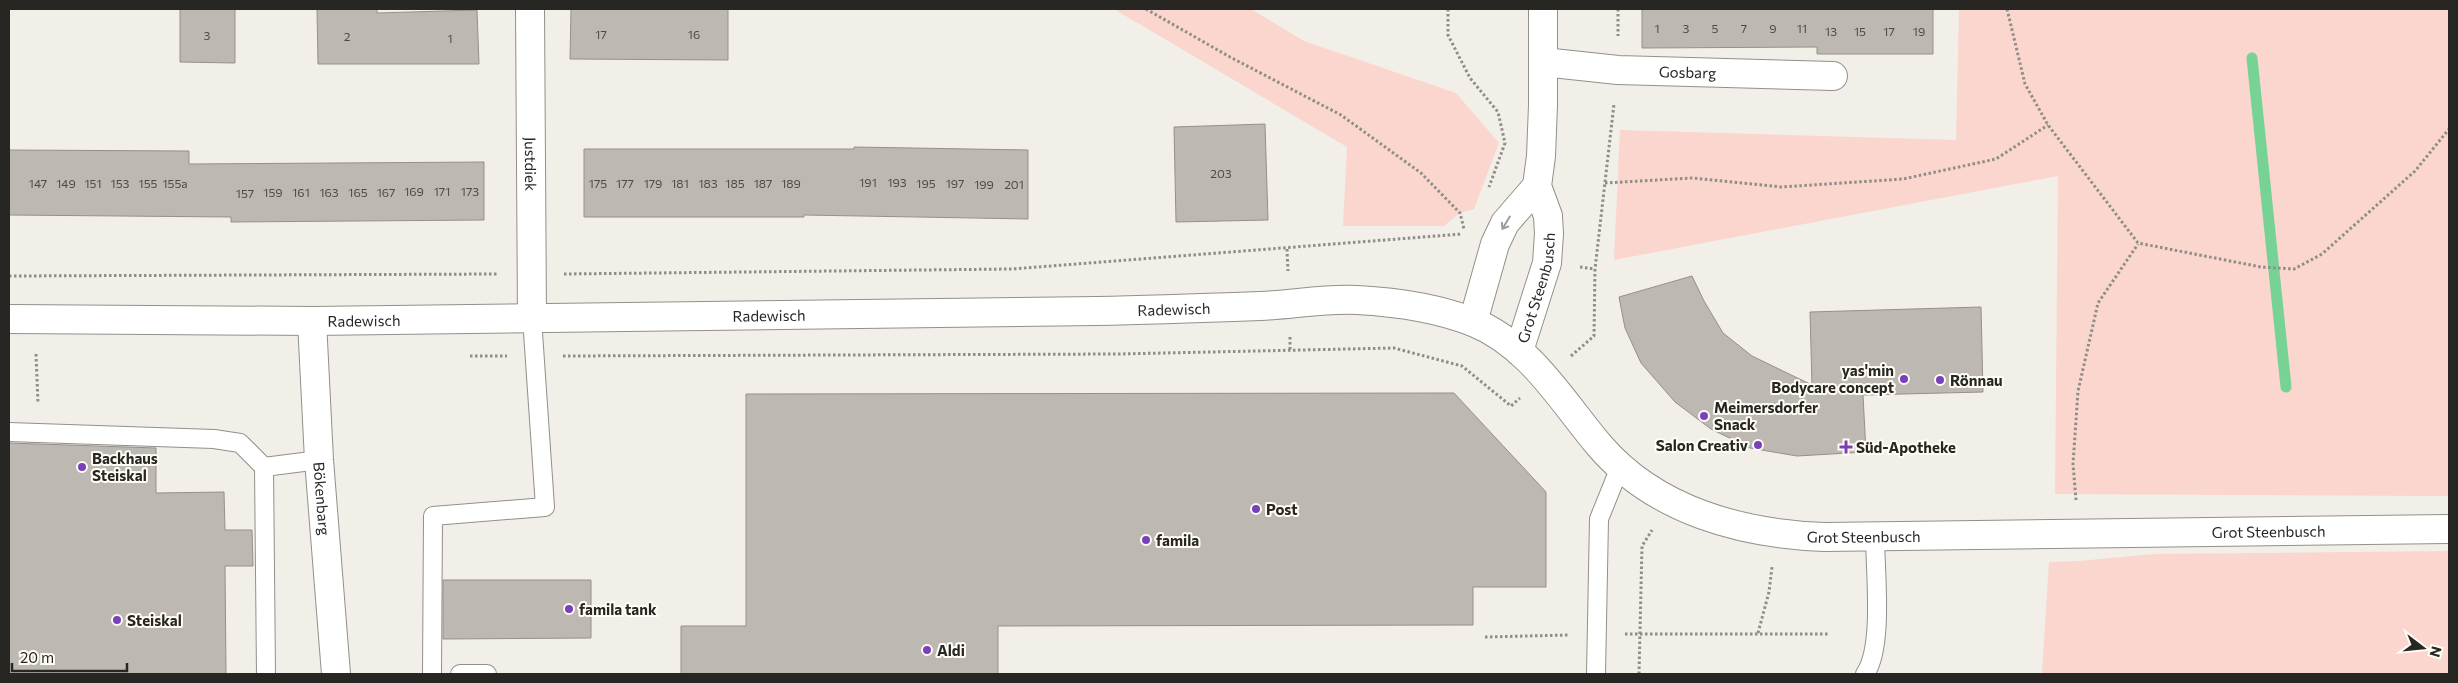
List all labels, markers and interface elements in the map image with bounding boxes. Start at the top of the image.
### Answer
house number: 1 [1654,21,1660,35]
house number: 3 [1683,21,1690,35]
house number: 5 [1712,21,1719,35]
house number: 7 [1741,21,1747,35]
house number: 9 [1769,21,1777,35]
house number: 11 [1797,21,1807,35]
house number: 13 [1825,24,1837,38]
house number: 15 [1854,24,1866,38]
house number: 17 [1883,24,1895,38]
house number: 19 [1913,24,1925,38]
house number: 17 [595,27,607,41]
house number: 16 [688,27,700,41]
house number: 3 [204,28,211,42]
house number: 2 [344,29,351,43]
house number: 1 [447,31,453,45]
street label: Gosbarg [1659,62,1717,82]
street label: Justdiek [522,137,540,191]
house number: 203 [1210,166,1232,180]
house number: 191 [859,175,877,189]
house number: 193 [887,175,907,189]
house number: 147 [29,176,47,190]
house number: 149 [56,176,76,190]
house number: 151 [84,176,102,190]
house number: 153 [111,176,130,190]
house number: 155 [139,176,158,190]
house number: 155a [162,176,188,190]
house number: 175 [589,176,607,190]
house number: 177 [616,176,634,190]
house number: 179 [644,176,662,190]
house number: 181 [671,176,689,190]
house number: 183 [698,176,718,190]
house number: 185 [725,176,745,190]
house number: 187 [754,176,772,190]
house number: 189 [781,176,801,190]
house number: 195 [916,176,936,190]
house number: 197 [946,176,964,190]
house number: 199 [974,177,994,191]
house number: 201 [1004,177,1024,191]
house number: 169 [404,184,424,198]
house number: 171 [434,184,450,198]
house number: 173 [461,184,479,198]
house number: 159 [263,185,283,199]
house number: 161 [292,185,310,199]
house number: 163 [319,185,339,199]
house number: 165 [348,185,368,199]
house number: 167 [377,185,395,199]
house number: 157 [236,186,254,200]
one-way arrow [1501,216,1511,230]
street label: Grot Steenbusch [1513,232,1558,345]
street label: Radewisch [1137,299,1211,319]
street label: Radewisch [732,306,806,325]
street label: Radewisch [327,311,401,330]
place label: yas'min Bodycare concept [1771,361,1894,396]
place label: Rönnau [1950,371,2003,389]
marker: yas'min Bodycare concept [1898,373,1910,385]
marker: Rönnau [1934,374,1946,386]
place label: Meimersdorfer Snack [1714,398,1818,433]
marker: Meimersdorfer Snack [1698,410,1710,422]
place label: Salon Creativ [1656,436,1748,454]
place label: Süd-Apotheke [1856,438,1956,456]
marker: Salon Creativ [1752,439,1764,451]
marker: Süd-Apotheke [1840,441,1852,453]
place label: Backhaus Steiskal [92,449,158,484]
marker: Backhaus Steiskal [76,461,88,473]
street label: Bökenbarg [310,461,334,536]
place label: Post [1266,500,1298,518]
marker: Post [1250,503,1262,515]
street label: Grot Steenbusch [2212,522,2326,541]
street label: Grot Steenbusch [1806,527,1921,546]
place label: famila [1156,531,1199,549]
marker: famila [1140,534,1152,546]
place label: famila tank [579,600,657,618]
marker: famila tank [563,603,575,615]
place label: Steiskal [127,611,182,629]
marker: Steiskal [111,614,123,626]
north arrow [2398,623,2448,673]
scale bar [12,640,128,672]
place label: Aldi [937,641,965,659]
marker: Aldi [921,644,933,656]
text: N [2426,644,2446,659]
text: 20 m [20,648,54,666]

